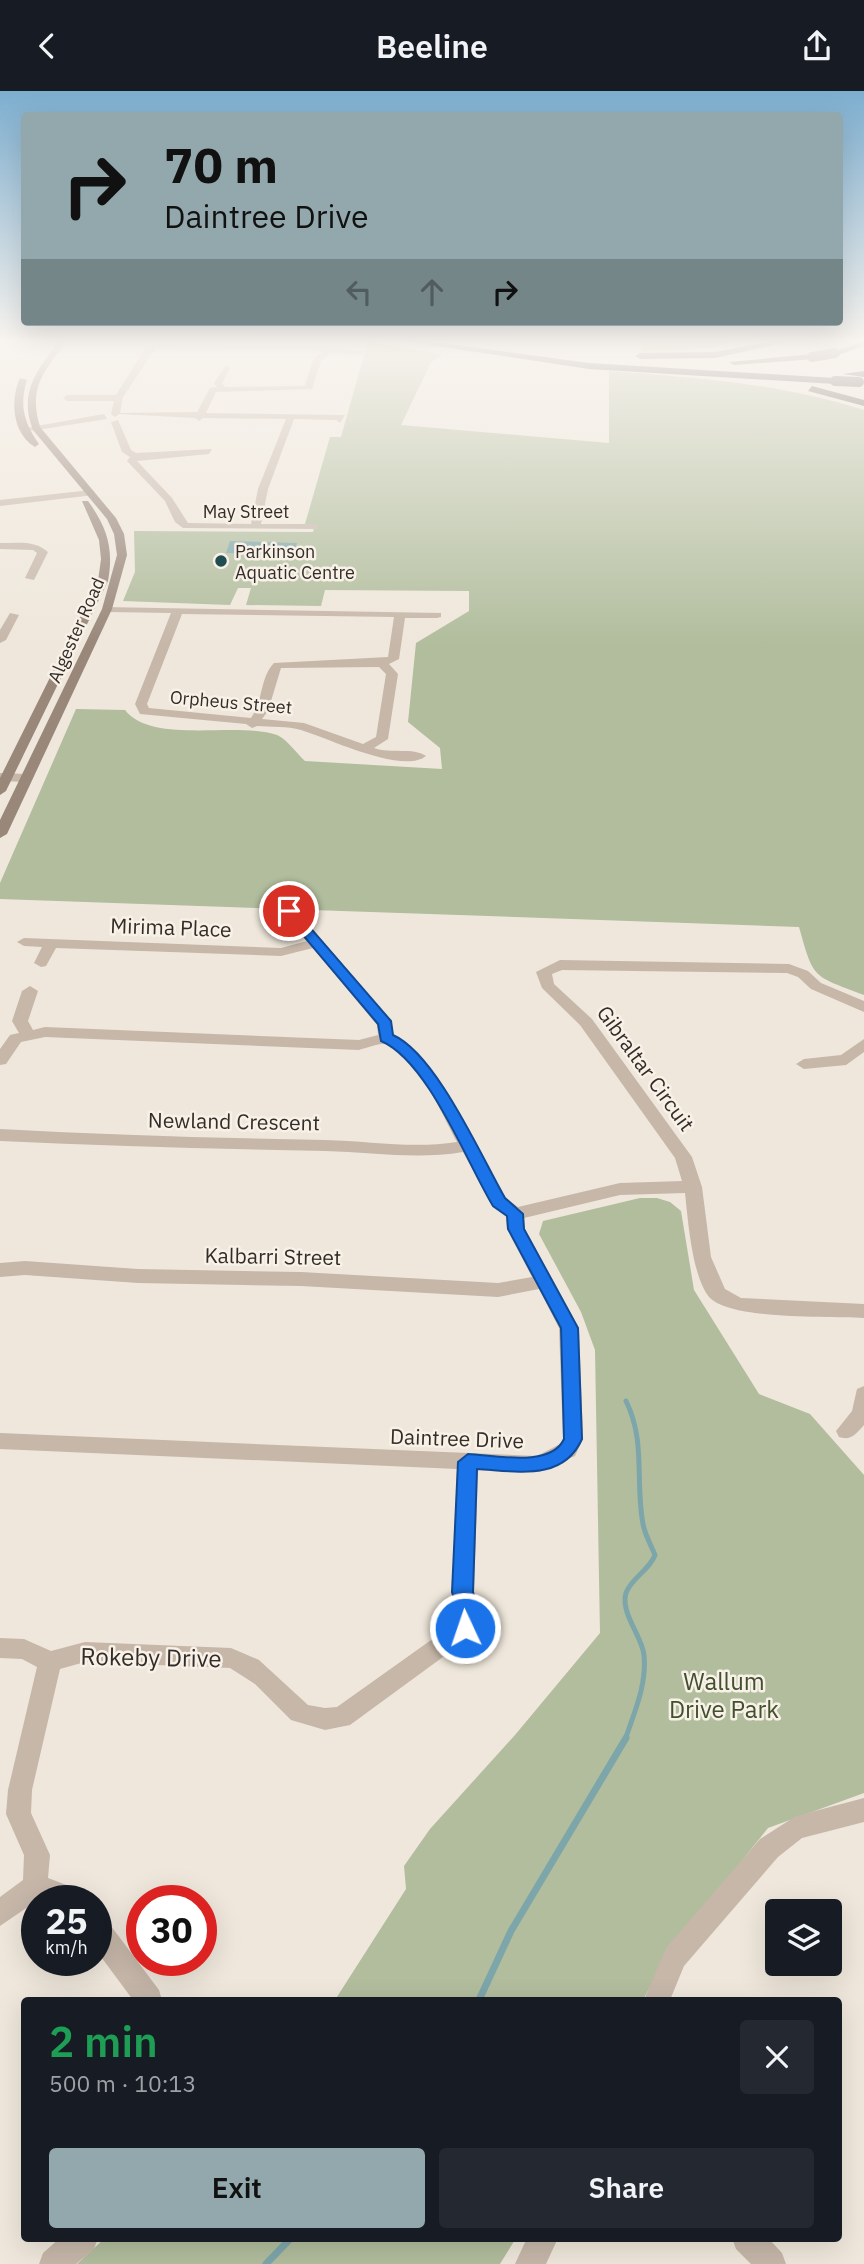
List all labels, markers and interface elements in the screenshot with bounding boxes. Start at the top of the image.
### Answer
text: Beeline [376,25,488,67]
icon: back [28,27,66,65]
icon: share [798,27,836,65]
text: 70 m [164,133,278,196]
icon: right [49,140,140,231]
text: Daintree Drive [164,195,369,237]
icon: left [340,273,378,311]
icon: ahead [413,273,451,311]
icon: right [486,273,524,311]
street label: May Street [203,500,289,523]
place label: Parkinson Aquatic Centre [235,540,355,584]
marker: Parkinson Aquatic Centre [213,553,229,569]
street label: Algester Road [43,574,109,686]
street label: Orpheus Street [169,685,293,719]
pin [259,881,319,941]
icon: arrive [270,892,308,930]
street label: Mirima Place [110,911,232,943]
street label: Gibraltar Circuit [591,1000,701,1136]
street label: Newland Crescent [148,1106,320,1136]
street label: Kalbarri Street [204,1241,342,1271]
street label: Daintree Drive [389,1422,525,1454]
position arrow [428,1591,502,1665]
street label: Rokeby Drive [80,1640,222,1674]
park label: Wallum Drive Park [669,1665,779,1725]
speed limit sign: 30 [126,1885,217,1976]
text: 25 [45,1898,88,1944]
map controls [765,1899,842,1976]
button: layers [765,1899,842,1976]
text: km/h [45,1936,88,1959]
text: 2 min [49,2014,158,2069]
button: close [740,2020,814,2094]
text: 500 m · 10:13 [49,2068,196,2098]
button: Exit [49,2148,425,2228]
button: Share [439,2148,814,2228]

